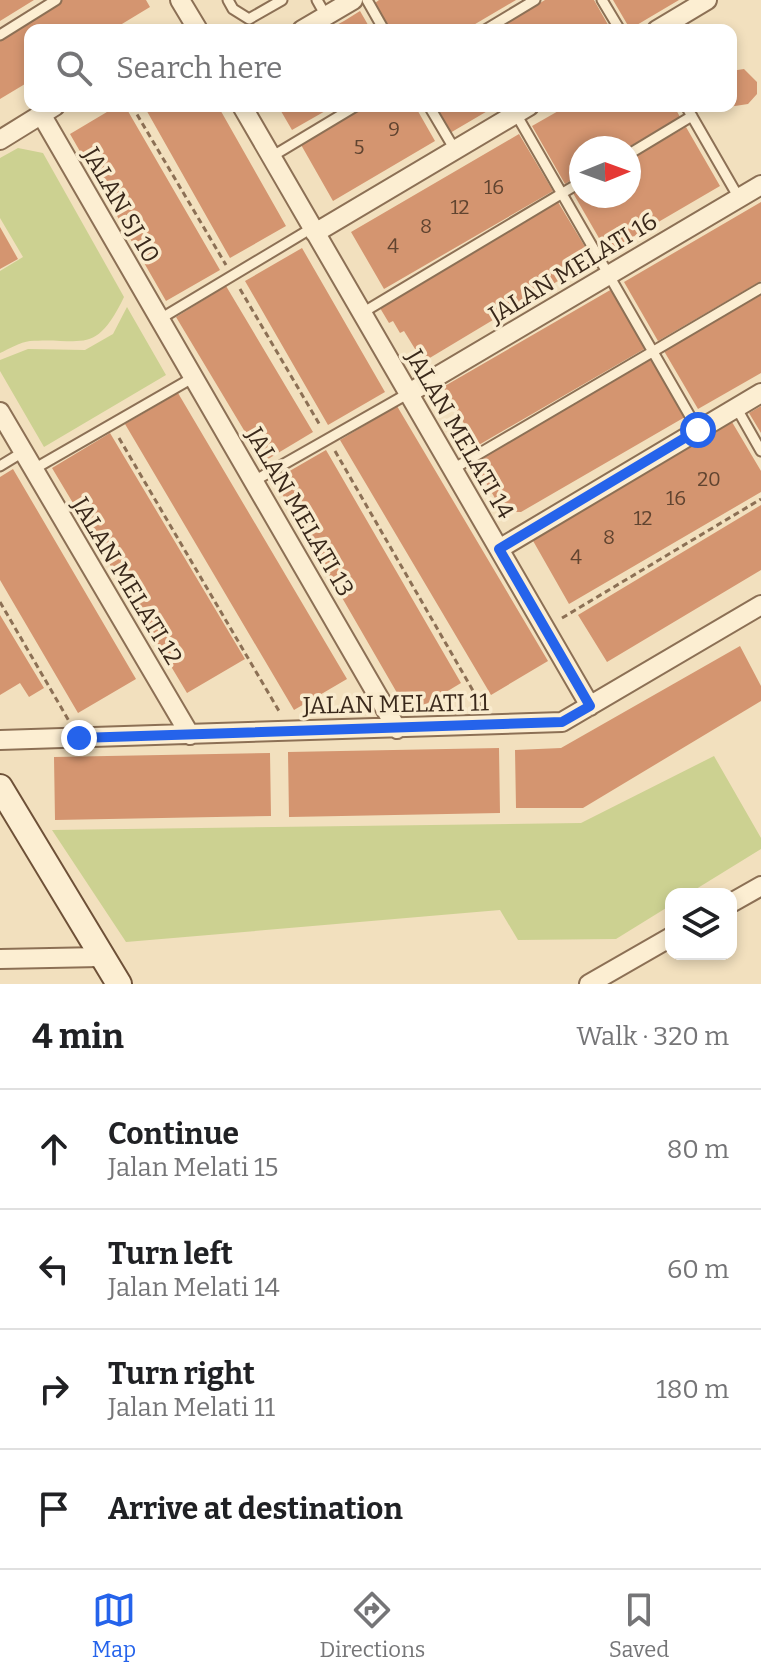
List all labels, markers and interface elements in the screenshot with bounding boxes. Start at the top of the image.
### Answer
search box [24,24,737,112]
icon: search [52,46,96,90]
text: Search here [116,50,283,86]
house number: 9 [388,117,400,141]
house number: 5 [354,135,364,159]
north arrow [569,136,641,208]
street label: JALAN SJ 10 [76,142,165,268]
house number: 16 [484,175,504,199]
house number: 12 [451,195,470,219]
street label: JALAN MELATI 16 [483,207,662,330]
house number: 8 [420,214,432,238]
house number: 4 [387,234,399,258]
street label: JALAN MELATI 14 [400,344,520,524]
route start [680,412,716,448]
street label: JALAN MELATI 13 [240,422,360,601]
house number: 20 [697,467,721,491]
house number: 16 [666,486,686,510]
street label: JALAN MELATI 12 [66,492,188,670]
house number: 12 [634,506,653,530]
house number: 8 [603,525,615,549]
house number: 4 [570,545,582,569]
street label: JALAN MELATI 11 [302,688,490,720]
route end [61,720,97,756]
map controls [665,888,737,960]
button: layers [665,888,737,960]
text: 4 min [32,1016,124,1057]
text: Walk · 320 m [577,1021,729,1052]
text: Continue [108,1116,239,1152]
icon: ahead [32,1127,76,1171]
text: 80 m [667,1134,729,1165]
text: Jalan Melati 15 [108,1152,278,1183]
text: Turn left [108,1236,233,1272]
icon: left [32,1247,76,1291]
text: 60 m [667,1254,729,1285]
text: Jalan Melati 14 [108,1272,280,1303]
text: Turn right [108,1356,255,1392]
icon: right [32,1367,76,1411]
text: 180 m [656,1374,729,1405]
text: Jalan Melati 11 [108,1392,275,1423]
icon: arrive [32,1487,76,1531]
text: Arrive at destination [108,1491,403,1527]
tab: Map [92,1588,136,1663]
tab: Directions [320,1588,425,1663]
tab: Saved [609,1588,669,1663]

